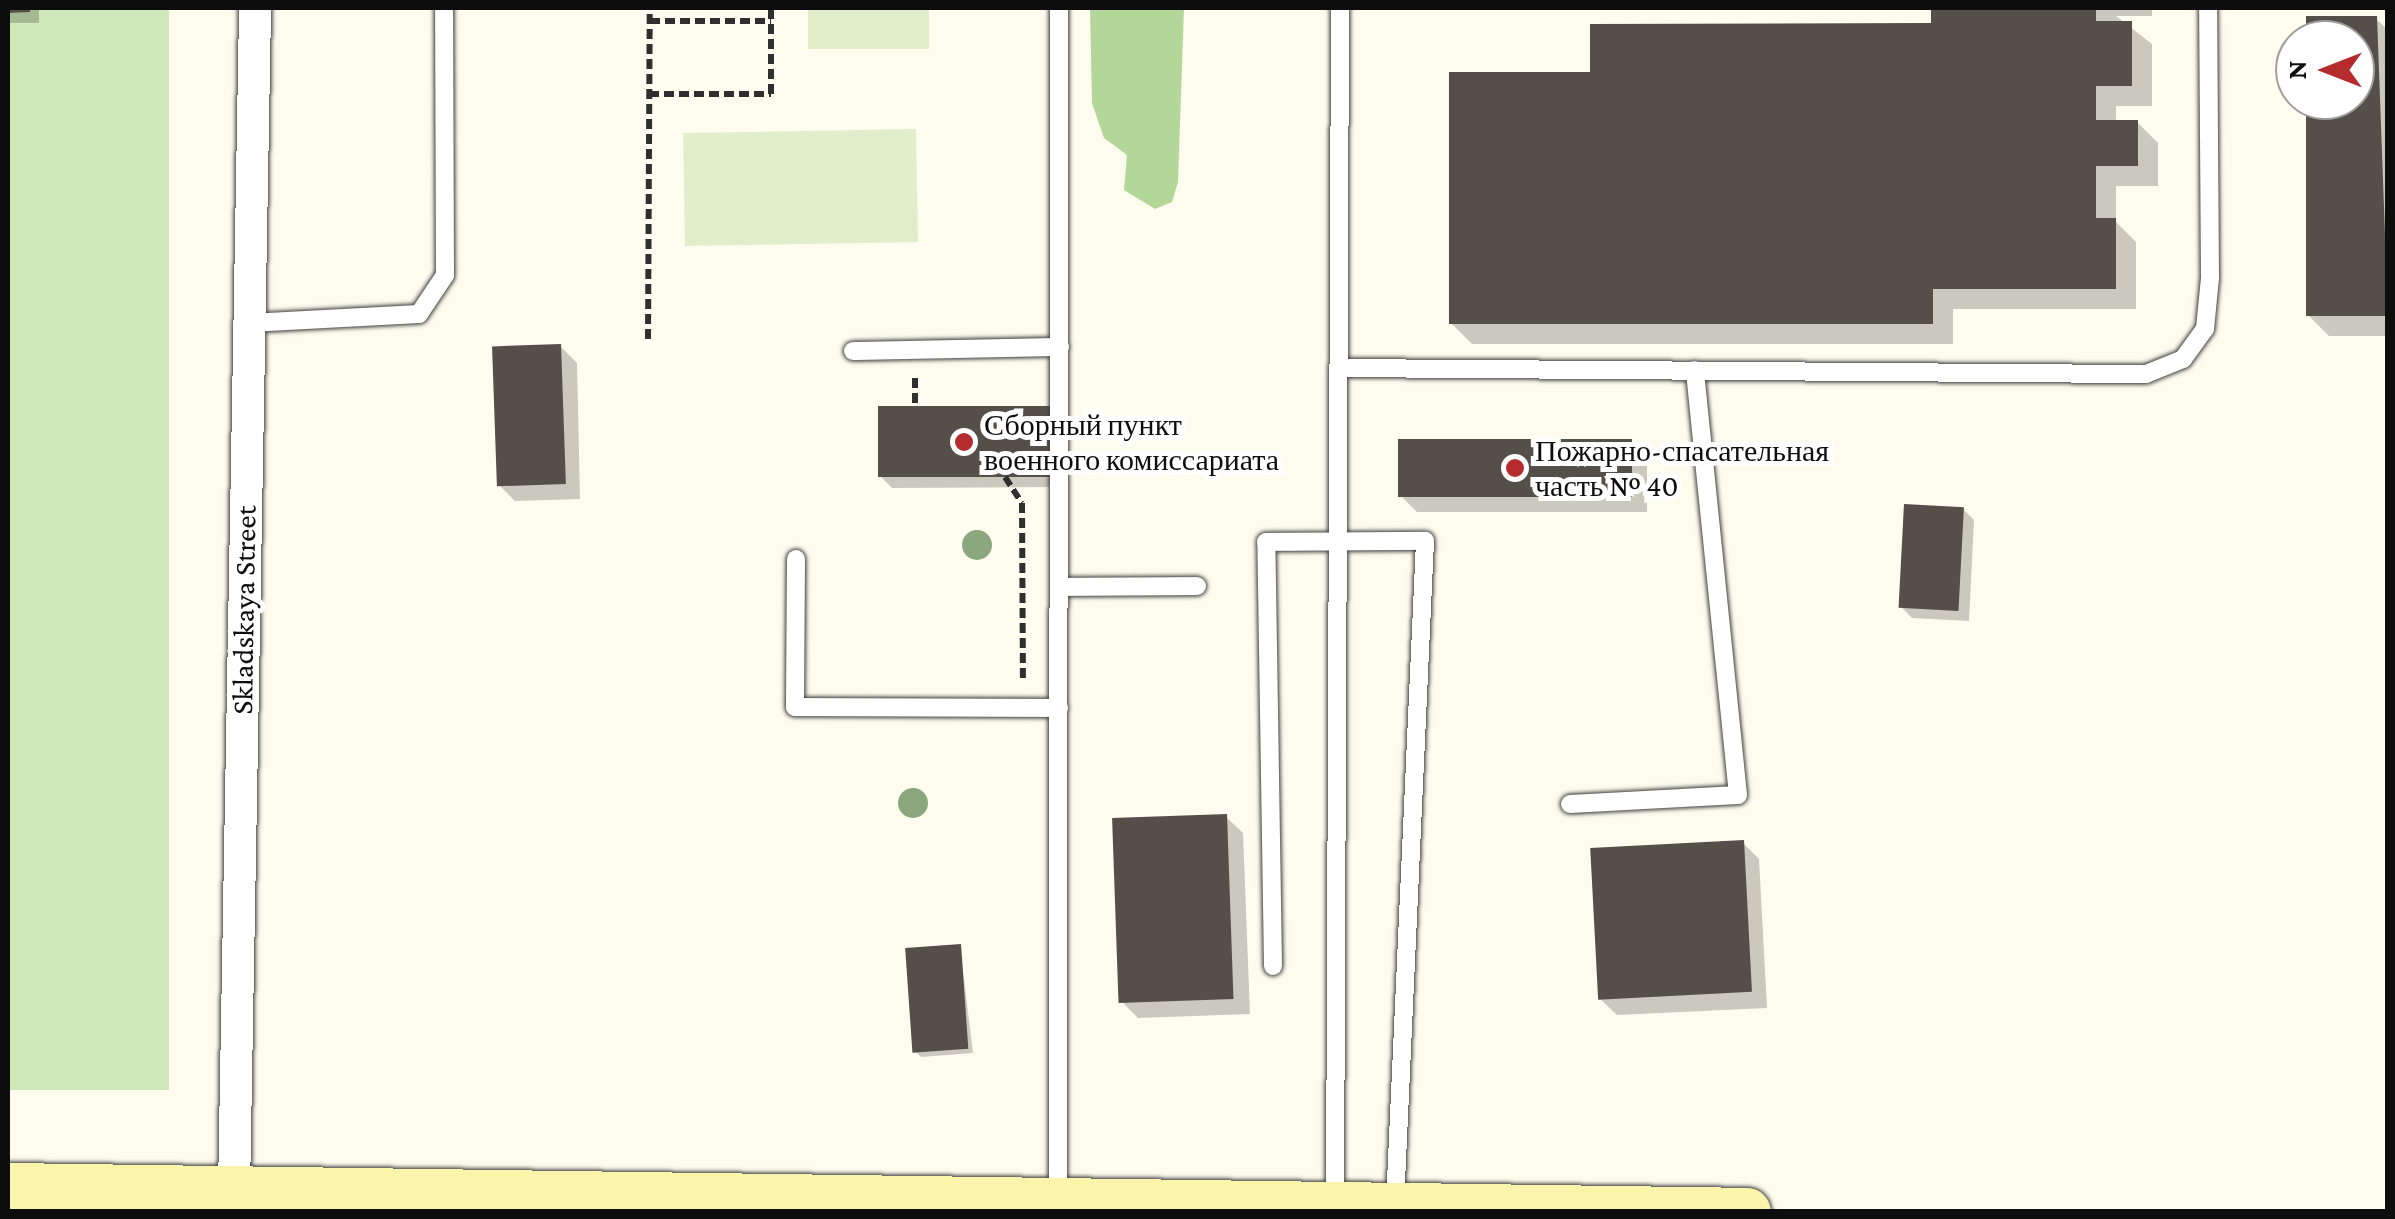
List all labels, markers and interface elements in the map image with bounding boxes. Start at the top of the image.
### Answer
north arrow [2275,20,2375,120]
text: N [2281,60,2312,80]
place label: Сборный пункт военного комиссариата [984,407,1279,478]
marker: Сборный пункт военного комиссариата [953,431,975,453]
place label: Пожарно-спасательная часть № 40 [1535,433,1829,504]
marker: Пожарно-спасательная часть № 40 [1504,457,1526,479]
street label: Skladskaya Street [224,505,264,715]

